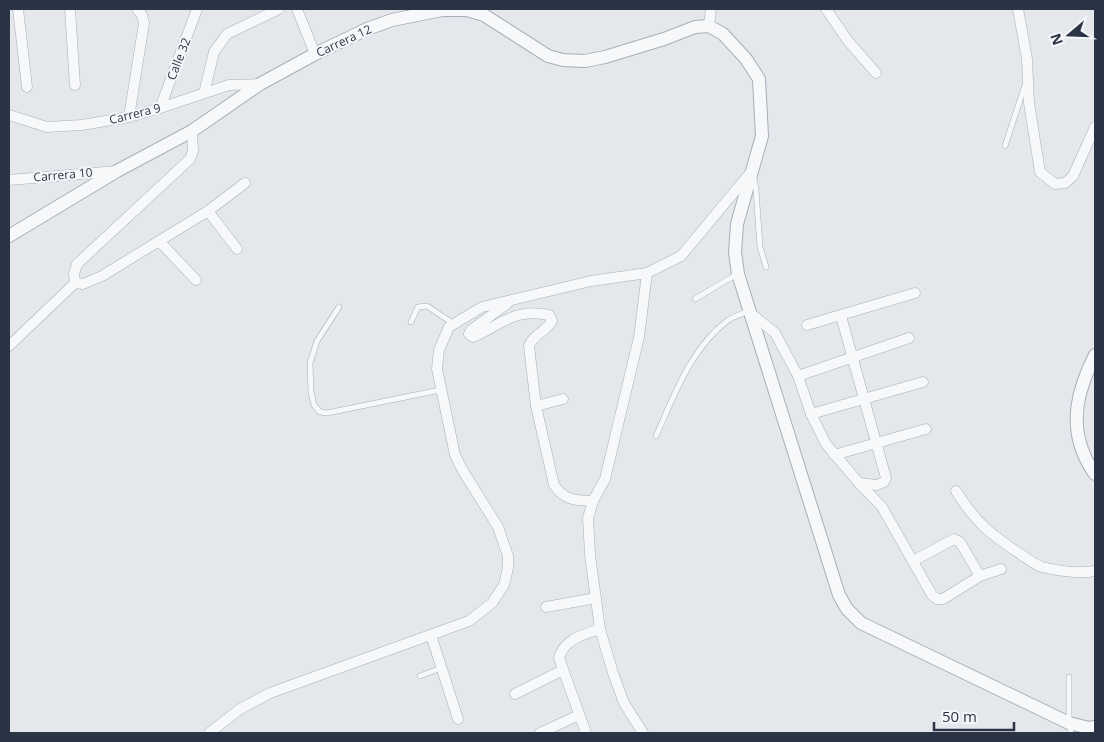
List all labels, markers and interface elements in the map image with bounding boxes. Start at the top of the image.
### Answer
north arrow [1044,10,1094,60]
street label: Carrera 12 [313,20,374,61]
text: N [1045,31,1067,48]
street label: Calle 32 [163,35,194,82]
street label: Carrera 9 [107,99,162,128]
street label: Carrera 10 [33,163,93,186]
scale bar [934,700,1014,732]
text: 50 m [942,706,977,726]

